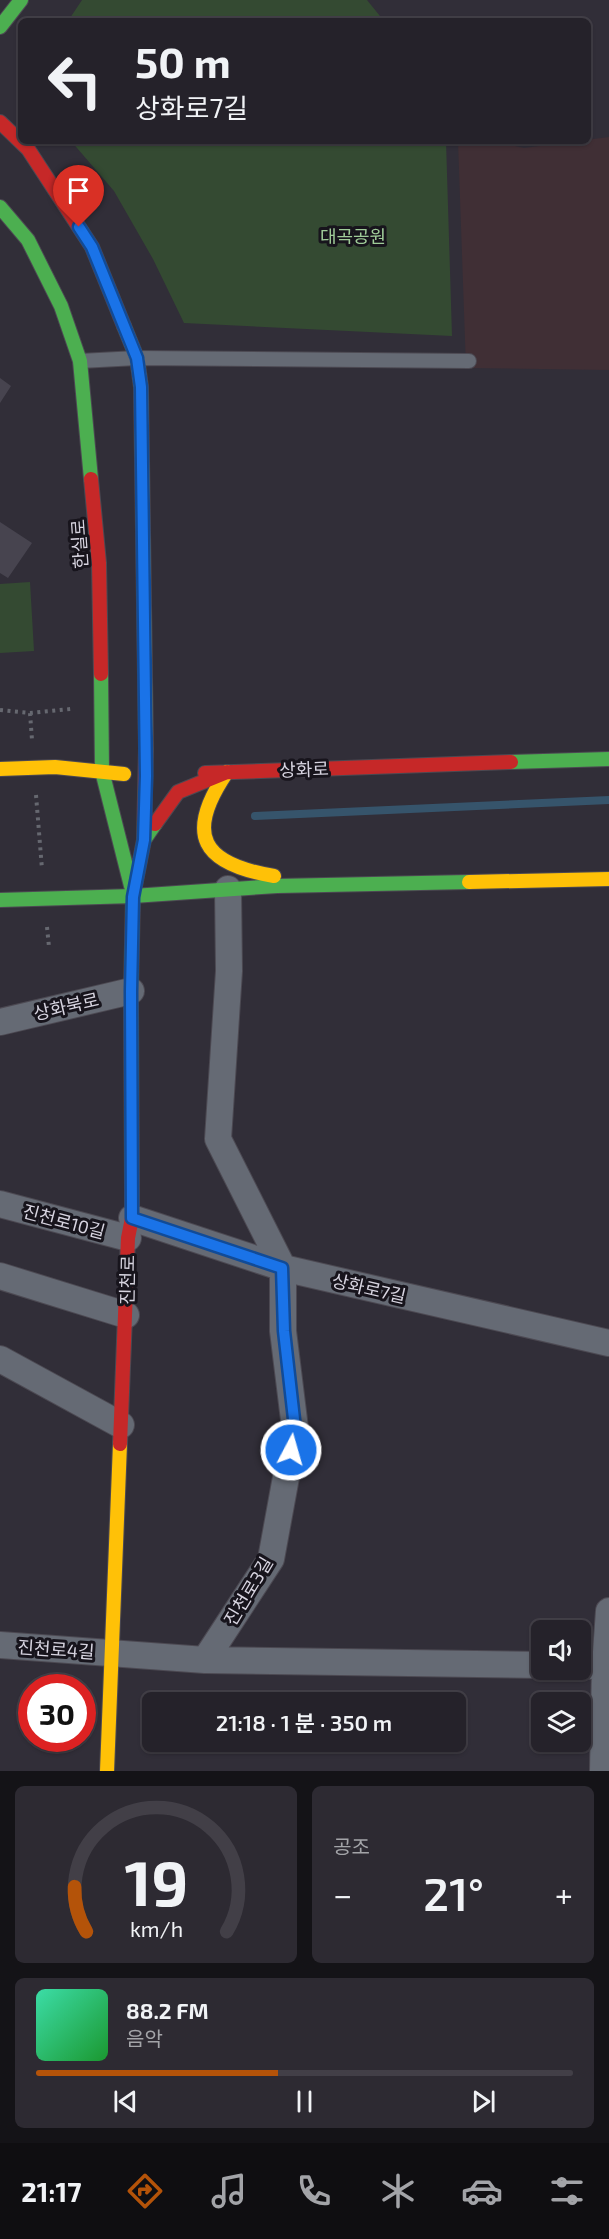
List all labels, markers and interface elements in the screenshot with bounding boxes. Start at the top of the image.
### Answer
text: 50 m [135,36,231,86]
icon: left [36,42,114,120]
text: 상화로7길 [135,91,248,123]
pin [53,165,104,227]
icon: arrive [62,174,95,207]
park label: 대곡공원 [320,225,386,247]
street label: 한실로 [66,518,92,570]
street label: 상화로 [279,757,329,781]
street label: 상화북로 [31,988,101,1024]
street label: 진천로10길 [20,1199,108,1243]
street label: 진천로 [116,1255,138,1305]
street label: 상화로7길 [330,1269,408,1307]
position arrow [259,1418,323,1482]
street label: 진천로3길 [219,1553,277,1629]
map controls [531,1620,591,1752]
button: sound [531,1620,591,1680]
street label: 진천로4길 [17,1635,95,1663]
speed limit sign: 30 [18,1674,96,1752]
button: layers [531,1692,591,1752]
text: 21:18 · 1 분 · 350 m [216,1709,392,1735]
text: 공조 [333,1834,370,1858]
text: 19 [124,1844,188,1919]
text: 21° [423,1866,484,1920]
text: − [333,1874,352,1914]
text: + [555,1874,573,1914]
text: km/h [129,1916,183,1941]
text: 88.2 FM [126,1997,209,2023]
text: 음악 [126,2026,163,2050]
icon: previous [109,2085,142,2118]
icon: pause [288,2085,321,2118]
icon: next [467,2085,500,2118]
icon: directions [124,2170,166,2212]
icon: music [208,2170,250,2212]
icon: phone [293,2170,335,2212]
icon: climate [377,2170,419,2212]
icon: car [461,2170,503,2212]
icon: filters [546,2170,588,2212]
text: 21:17 [21,2175,81,2207]

